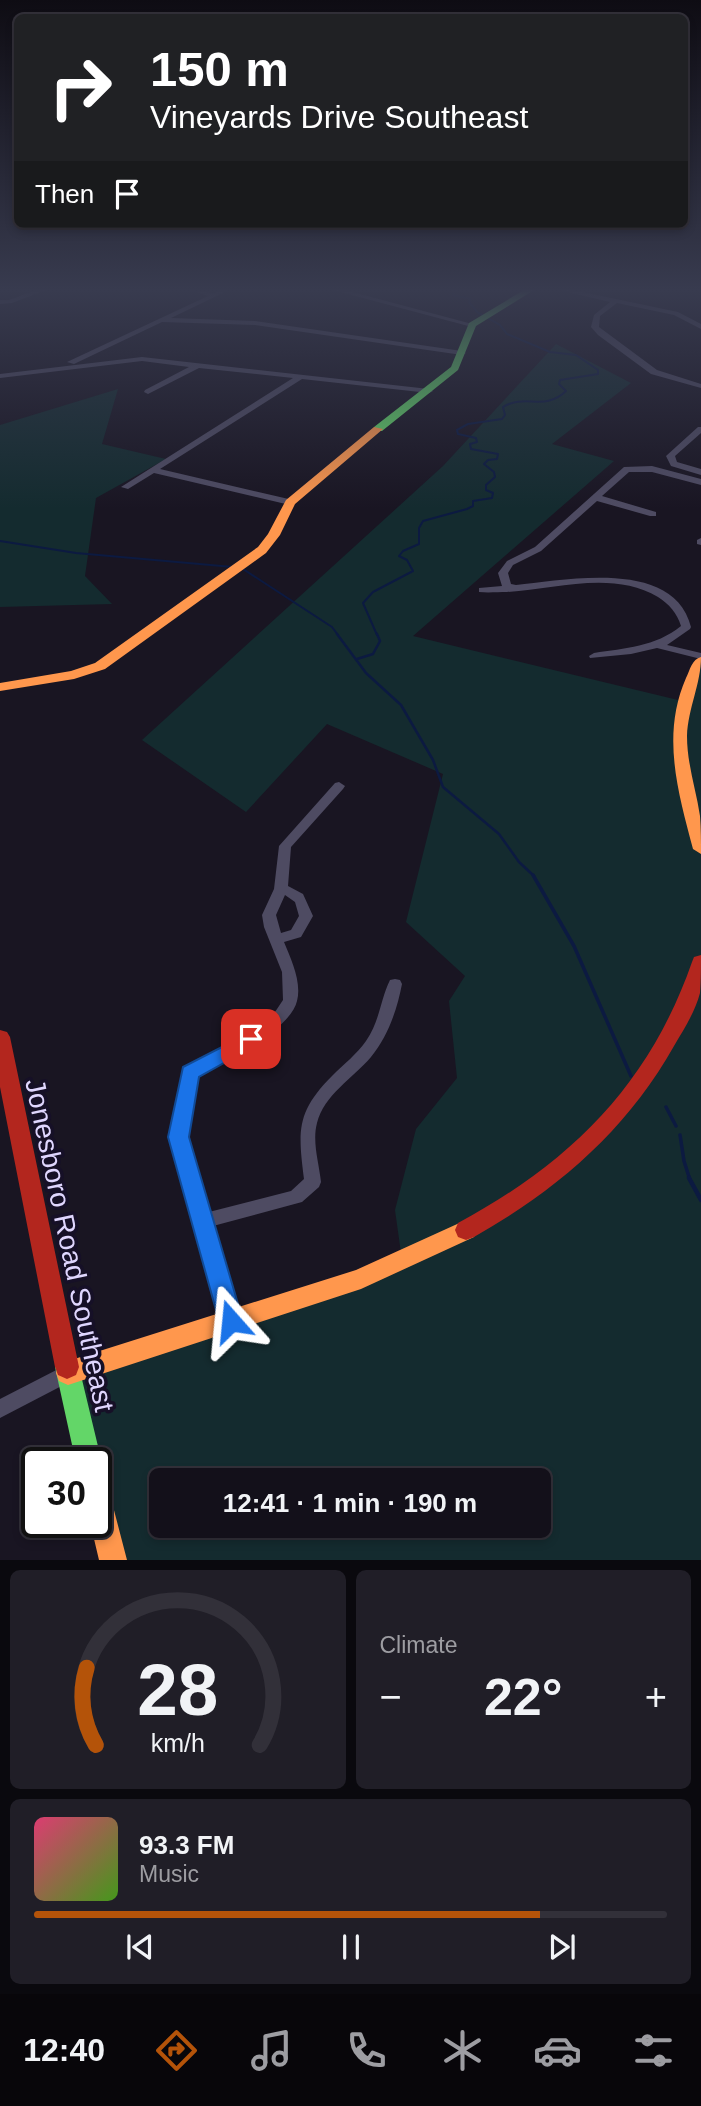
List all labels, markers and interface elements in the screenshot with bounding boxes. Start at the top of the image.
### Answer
icon: right [35,42,126,133]
text: 150 m [150,42,289,96]
text: Vineyards Drive Southeast [150,99,528,135]
icon: arrive [108,175,146,213]
text: Then [35,179,94,209]
pin [221,1009,281,1069]
icon: arrive [232,1020,270,1058]
street label: Jonesboro Road Southeast [19,1076,120,1415]
position arrow [194,1284,268,1358]
speed limit sign: 30 [21,1447,112,1538]
text: 12:41 · 1 min · 190 m [223,1488,477,1518]
text: Climate [380,1632,457,1658]
text: 28 [137,1650,218,1731]
text: 22° [484,1668,563,1726]
text: − [380,1676,402,1718]
text: + [645,1676,667,1718]
text: km/h [151,1729,205,1757]
text: 93.3 FM [139,1830,234,1860]
text: Music [139,1861,199,1887]
icon: previous [121,1928,159,1966]
icon: pause [332,1928,370,1966]
icon: next [543,1928,581,1966]
icon: directions [152,2026,201,2075]
icon: music [247,2026,296,2075]
icon: phone [342,2026,391,2075]
icon: climate [438,2026,487,2075]
icon: car [533,2026,582,2075]
icon: filters [629,2026,678,2075]
text: 12:40 [23,2032,105,2068]

